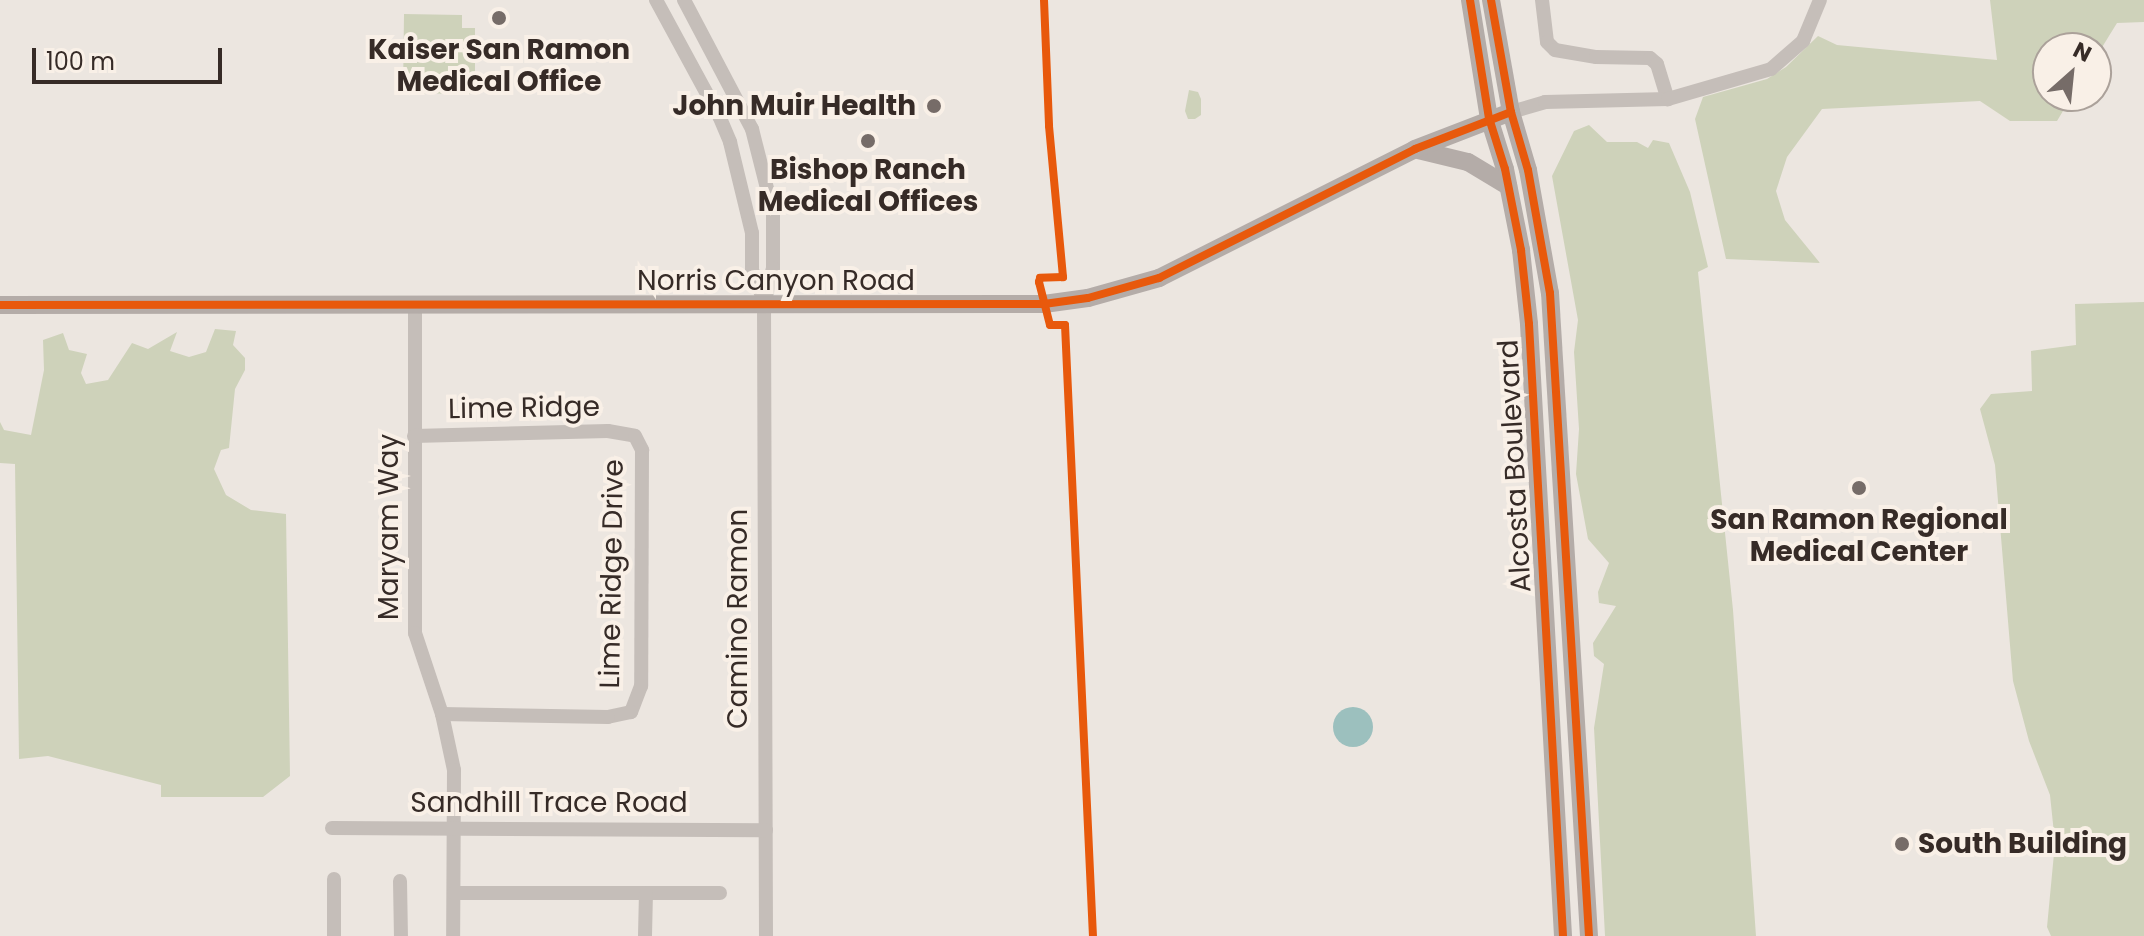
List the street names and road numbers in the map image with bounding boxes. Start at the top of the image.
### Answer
street label: Norris Canyon Road [637,264,915,298]
street label: Alcosta Boulevard [1492,339,1538,593]
street label: Lime Ridge [448,390,600,426]
street label: Maryam Way [372,434,406,620]
street label: Lime Ridge Drive [593,459,631,689]
street label: Camino Ramon [721,509,755,729]
street label: Sandhill Trace Road [410,786,688,820]

